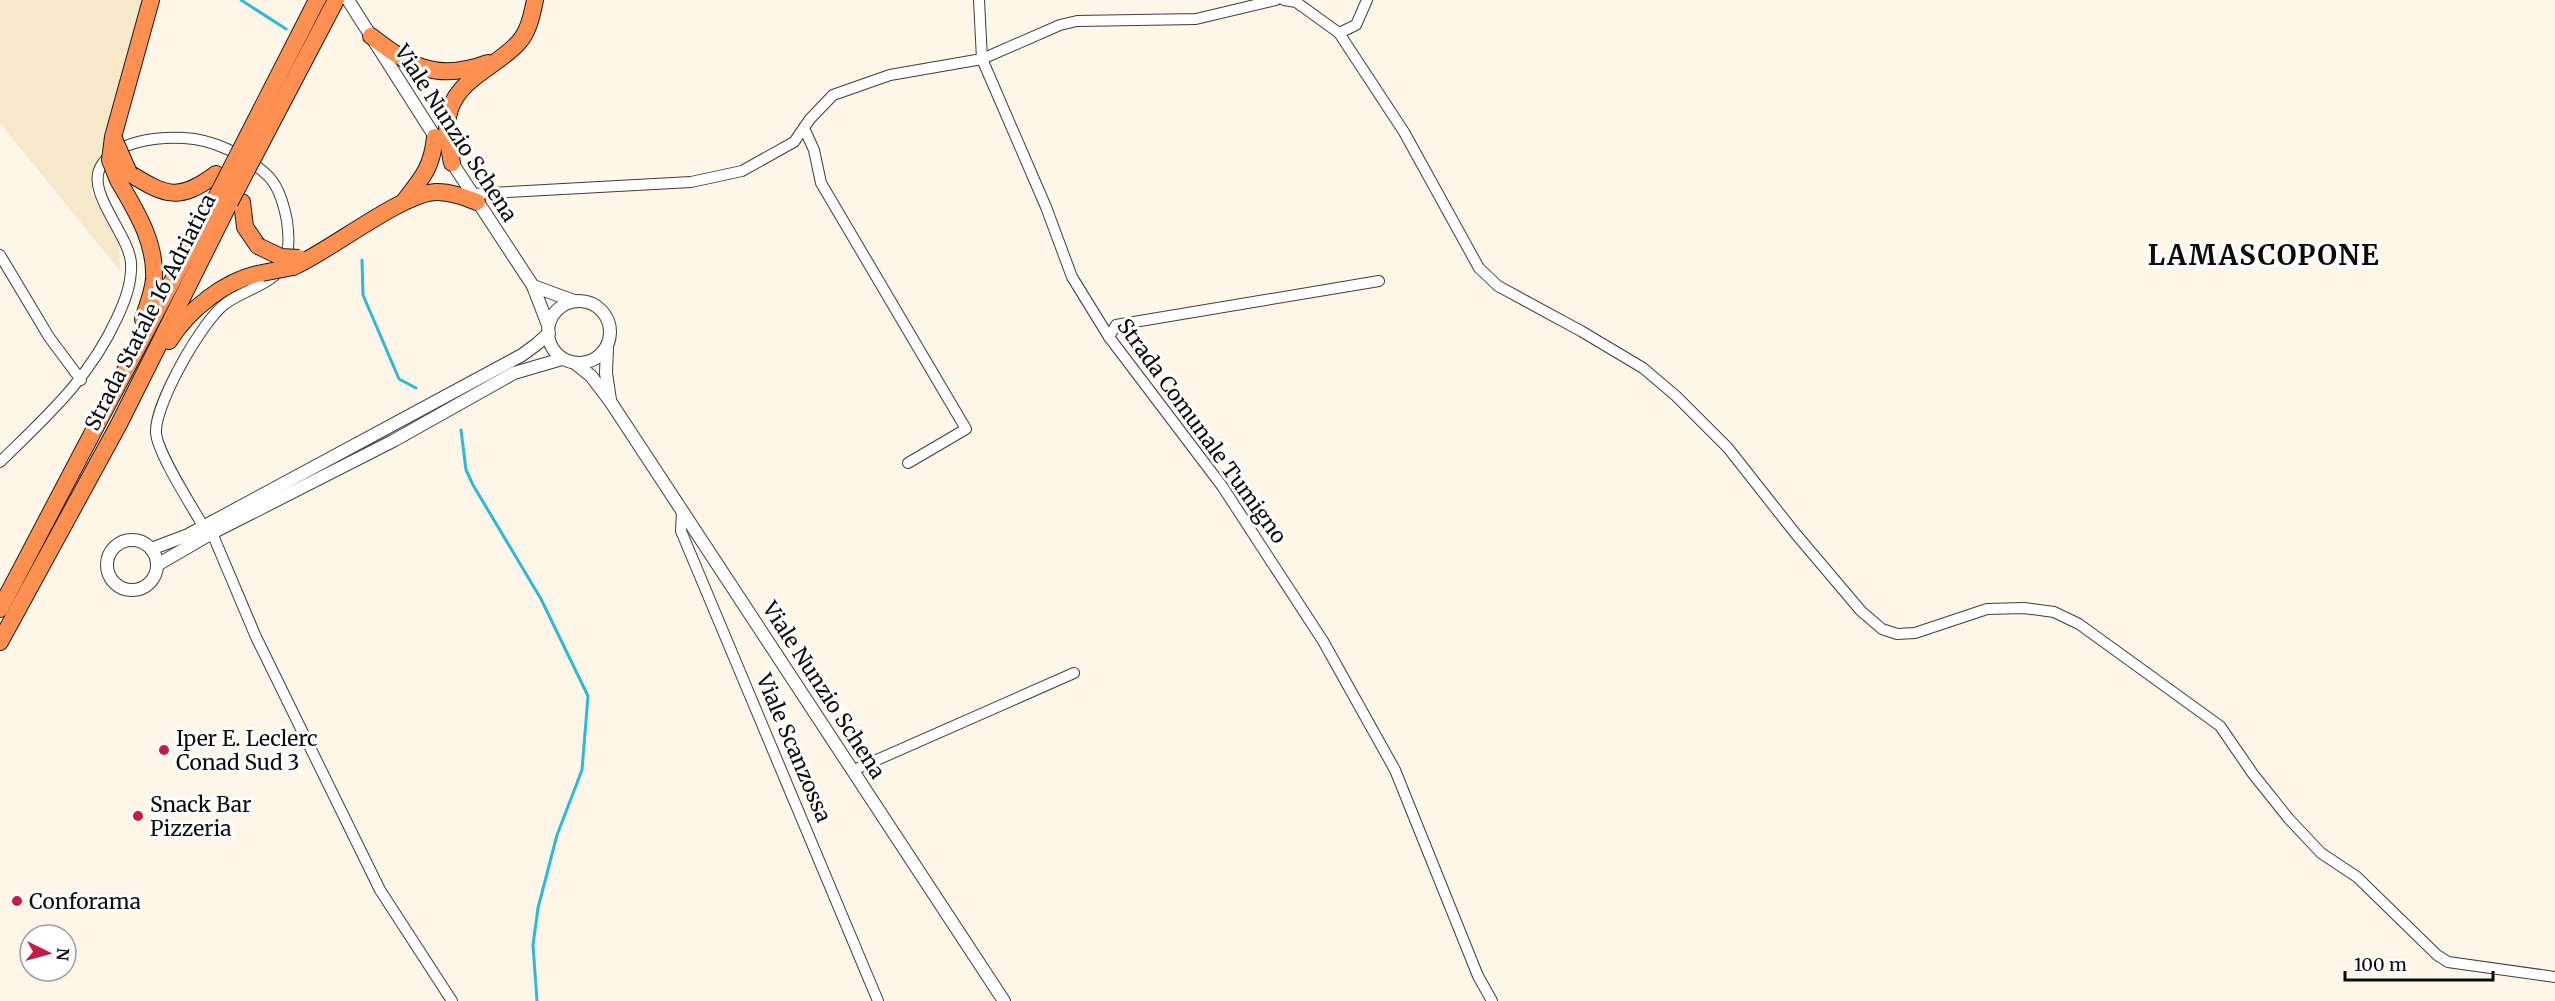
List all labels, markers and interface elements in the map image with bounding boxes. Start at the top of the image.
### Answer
street label: Viale Nunzio Schena [388,39,523,227]
street label: Strada Statale 16 Adriatica [78,189,222,435]
district label: LAMASCOPONE [2148,238,2380,272]
street label: Strada Comunale Tumigno [1111,313,1293,549]
street label: Viale Nunzio Schena [756,596,891,784]
street label: Viale Scanzossa [750,669,837,826]
place label: Iper E. Leclerc Conad Sud 3 [176,725,318,776]
marker: Iper E. Leclerc Conad Sud 3 [157,743,171,757]
place label: Snack Bar Pizzeria [150,791,251,842]
marker: Snack Bar Pizzeria [131,809,145,823]
place label: Conforama [29,888,141,915]
marker: Conforama [10,894,24,908]
north arrow [18,923,78,983]
scale bar [2345,944,2494,982]
text: N [52,947,73,962]
text: 100 m [2354,953,2407,976]

